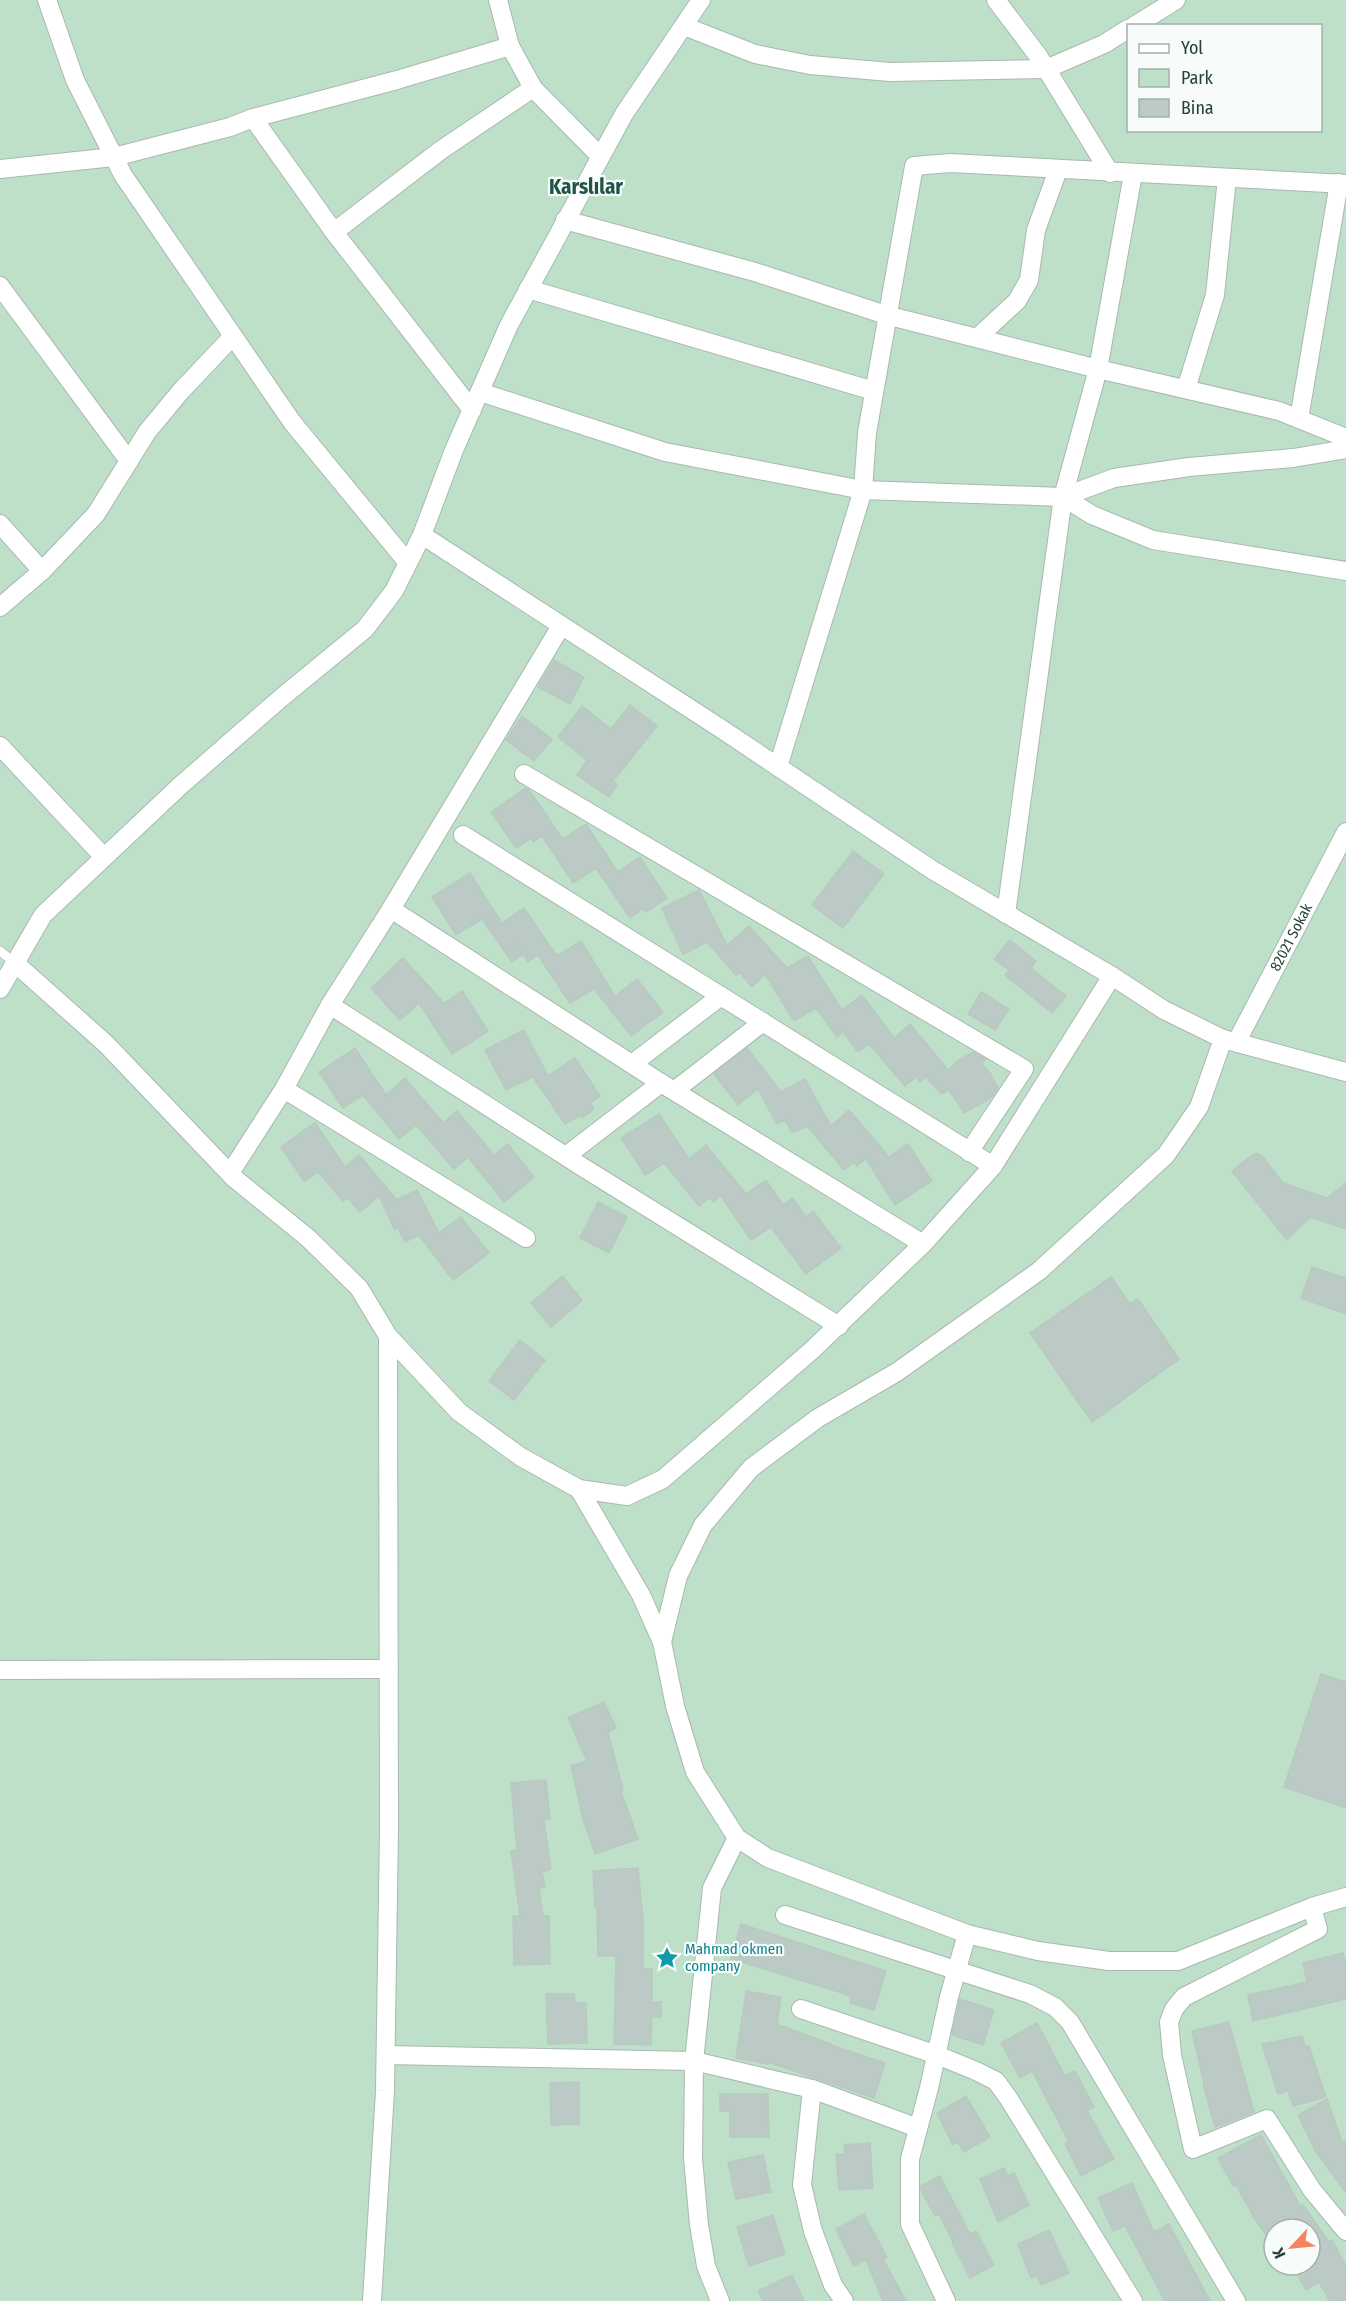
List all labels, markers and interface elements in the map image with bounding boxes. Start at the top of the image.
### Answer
legend [1127,24,1322,132]
text: Yol [1181,37,1203,59]
text: Park [1181,67,1214,89]
text: Bina [1181,97,1214,119]
district label: Karslılar [549,174,623,200]
street label: 82021 Sokak [1266,900,1316,974]
place label: Mahmad okmen company [685,1940,783,1975]
place icon: Mahmad okmen company [654,1945,680,1971]
north arrow [1262,2217,1322,2277]
text: K [1268,2244,1290,2262]

